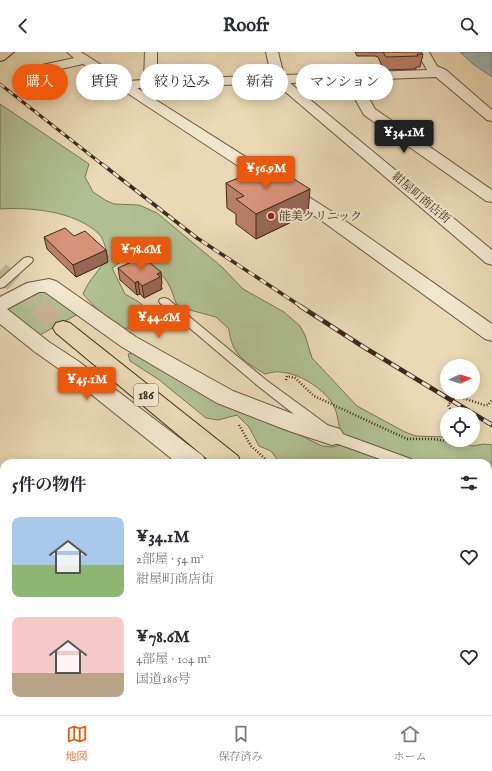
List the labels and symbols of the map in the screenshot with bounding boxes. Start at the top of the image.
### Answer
pin: ¥34.1M [371,120,437,154]
pin: ¥56.9M [233,156,299,190]
street label: 紺屋町商店街 [389,169,454,228]
place label: 能美クリニック [279,209,362,224]
marker: 能美クリニック [266,211,276,221]
pin: ¥78.6M [108,237,174,271]
pin: ¥44.6M [126,305,192,339]
north arrow [440,359,480,399]
pin: ¥45.1M [54,367,120,401]
road number: 186 [134,384,158,406]

